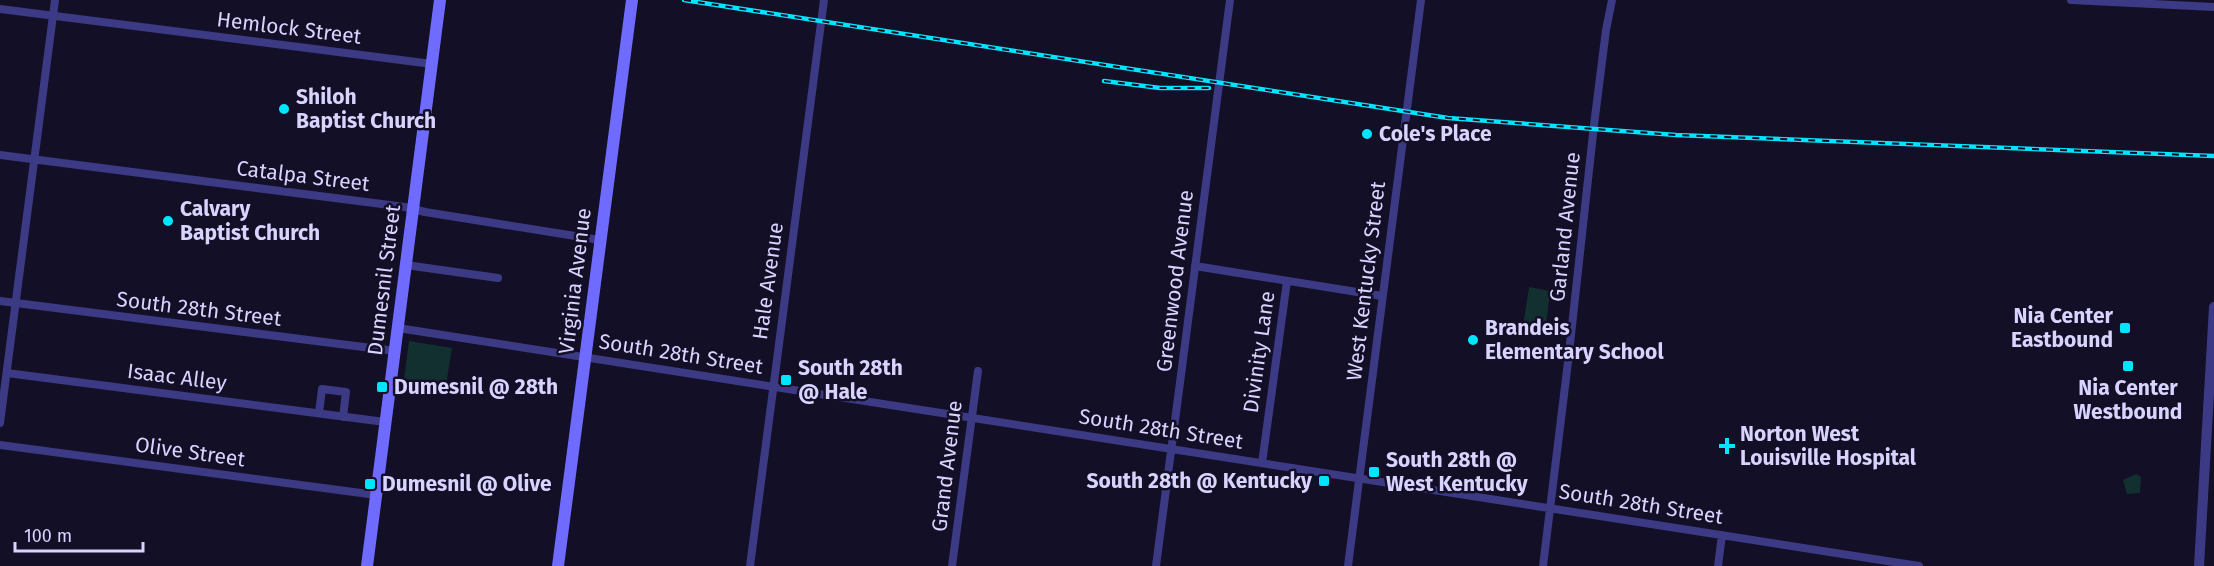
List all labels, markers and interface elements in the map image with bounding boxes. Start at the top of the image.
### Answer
street label: Hemlock Street [215,6,363,50]
place label: Shiloh Baptist Church [296,84,436,134]
marker: Shiloh Baptist Church [277,102,291,116]
place label: Cole's Place [1379,121,1492,147]
marker: Cole's Place [1360,127,1374,141]
street label: Garland Avenue [1544,151,1586,303]
street label: Catalpa Street [235,155,371,197]
street label: West Kentucky Street [1341,179,1391,382]
street label: Greenwood Avenue [1151,188,1199,374]
place label: Calvary Baptist Church [180,196,320,246]
street label: Dumesnil Street [362,203,406,357]
street label: Virginia Avenue [553,206,597,356]
marker: Calvary Baptist Church [161,214,175,228]
street label: Hale Avenue [747,221,789,341]
street label: South 28th Street [115,286,283,332]
street label: Divinity Lane [1238,289,1280,415]
place label: Nia Center Eastbound [2011,303,2114,353]
place label: Brandeis Elementary School [1485,315,1664,365]
marker: Nia Center Eastbound [2118,321,2132,335]
street label: South 28th Street [597,328,765,380]
marker: Brandeis Elementary School [1466,333,1480,347]
place label: South 28th @ Hale [798,355,903,405]
street label: Isaac Alley [126,358,229,396]
marker: Nia Center Westbound [2121,359,2135,373]
marker: South 28th @ Hale [779,373,793,387]
place label: Dumesnil @ 28th [394,374,558,400]
place label: Nia Center Westbound [2074,375,2182,425]
marker: Dumesnil @ 28th [375,380,389,394]
street label: Grand Avenue [926,399,968,533]
street label: South 28th Street [1077,403,1245,455]
place label: Norton West Louisville Hospital [1740,421,1917,471]
street label: Olive Street [133,431,247,473]
marker: Norton West Louisville Hospital [1718,437,1736,455]
place label: South 28th @ West Kentucky [1386,447,1528,497]
marker: South 28th @ West Kentucky [1367,465,1381,479]
place label: South 28th @ Kentucky [1087,468,1312,494]
place label: Dumesnil @ Olive [382,471,552,497]
marker: South 28th @ Kentucky [1317,474,1331,488]
marker: Dumesnil @ Olive [363,477,377,491]
street label: South 28th Street [1557,478,1725,530]
scale bar [15,515,142,553]
text: 100 m [24,525,72,547]

